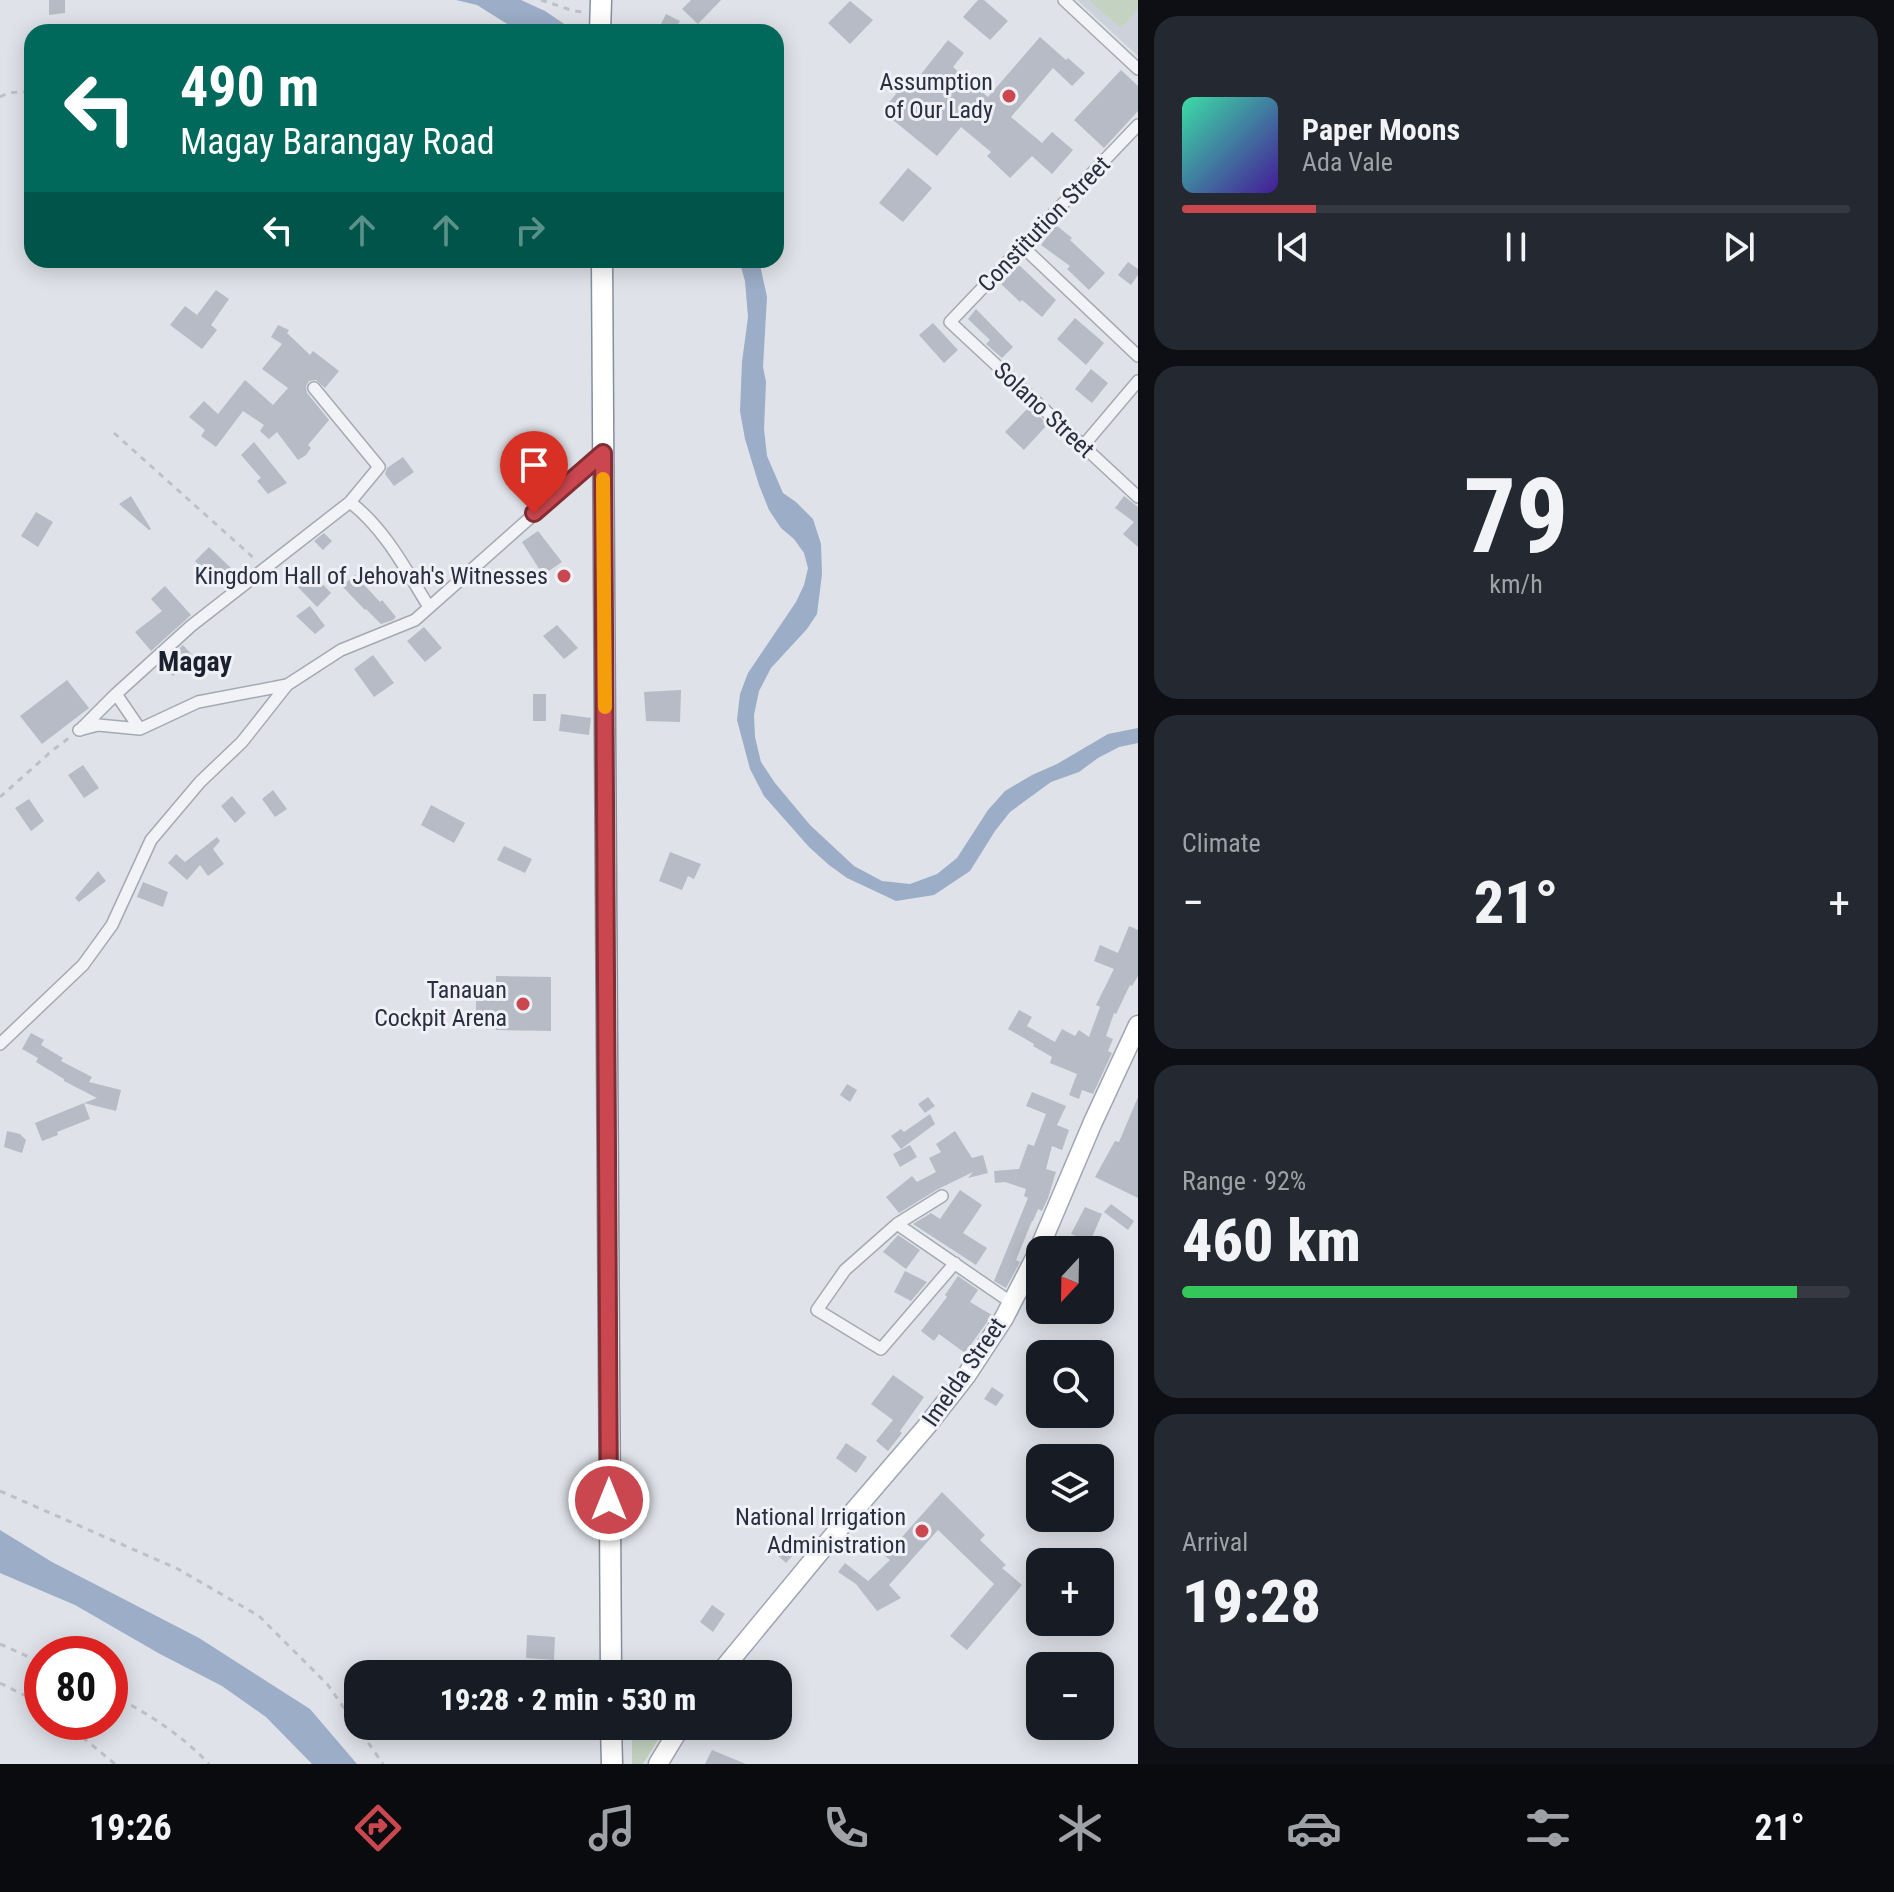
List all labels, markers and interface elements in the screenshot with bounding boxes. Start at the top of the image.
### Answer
text: 490 m [180,54,319,120]
icon: left [48,56,152,160]
place label: Assumption of Our Lady [879,68,993,124]
marker: Assumption of Our Lady [1000,87,1018,105]
text: Paper Moons [1302,112,1460,147]
text: Magay Barangay Road [180,121,495,163]
text: Ada Vale [1302,147,1393,177]
street label: Constitution Street [972,150,1116,298]
icon: left [256,208,300,252]
icon: ahead [340,208,384,252]
icon: ahead [424,208,468,252]
icon: right [508,208,552,252]
icon: previous [1271,225,1315,269]
icon: pause [1494,225,1538,269]
icon: next [1717,225,1761,269]
street label: Solano Street [988,356,1100,464]
pin [500,431,568,513]
icon: arrive [512,443,556,487]
text: 79 [1463,456,1569,577]
place label: Kingdom Hall of Jehovah's Witnesses [195,562,548,590]
marker: Kingdom Hall of Jehovah's Witnesses [555,567,573,585]
text: km/h [1489,569,1543,599]
district label: Magay [158,645,233,678]
text: Climate [1182,828,1261,858]
text: 21° [1474,867,1558,938]
text: − [1182,877,1204,929]
text: + [1828,877,1850,929]
place label: Tanauan Cockpit Arena [374,976,507,1032]
marker: Tanauan Cockpit Arena [514,995,532,1013]
text: Range · 92% [1182,1166,1306,1196]
text: 460 km [1182,1205,1361,1276]
north arrow [1026,1236,1114,1324]
map controls [1026,1236,1114,1740]
street label: Imelda Street [916,1312,1012,1432]
button: search [1026,1340,1114,1428]
button: layers [1026,1444,1114,1532]
position arrow [567,1458,651,1542]
place label: National Irrigation Administration [735,1503,906,1559]
marker: National Irrigation Administration [913,1522,931,1540]
text: Arrival [1182,1527,1248,1557]
button: + [1026,1548,1114,1636]
text: 19:28 [1182,1566,1321,1637]
speed limit sign: 80 [24,1636,128,1740]
button: − [1026,1652,1114,1740]
text: 19:28 · 2 min · 530 m [440,1682,696,1717]
icon: directions [350,1800,406,1856]
icon: music [584,1800,640,1856]
icon: phone [818,1800,874,1856]
icon: climate [1052,1800,1108,1856]
icon: car [1286,1800,1342,1856]
icon: filters [1520,1800,1576,1856]
text: 19:26 [89,1807,172,1849]
text: 21° [1754,1807,1805,1849]

